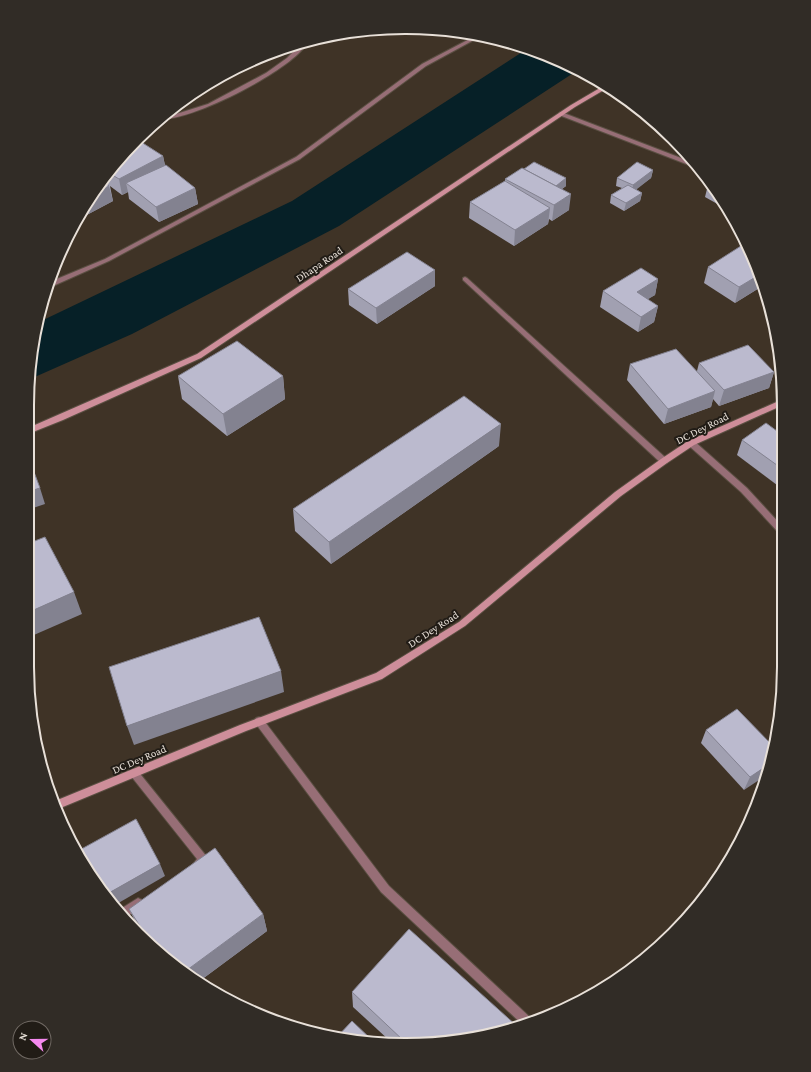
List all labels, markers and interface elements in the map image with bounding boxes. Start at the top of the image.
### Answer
street label: Dhapa Road [293,244,345,285]
street label: DC Dey Road [674,410,731,447]
street label: DC Dey Road [406,608,461,651]
street label: DC Dey Road [110,742,168,777]
north arrow [12,1020,52,1060]
text: N [16,1030,30,1042]

